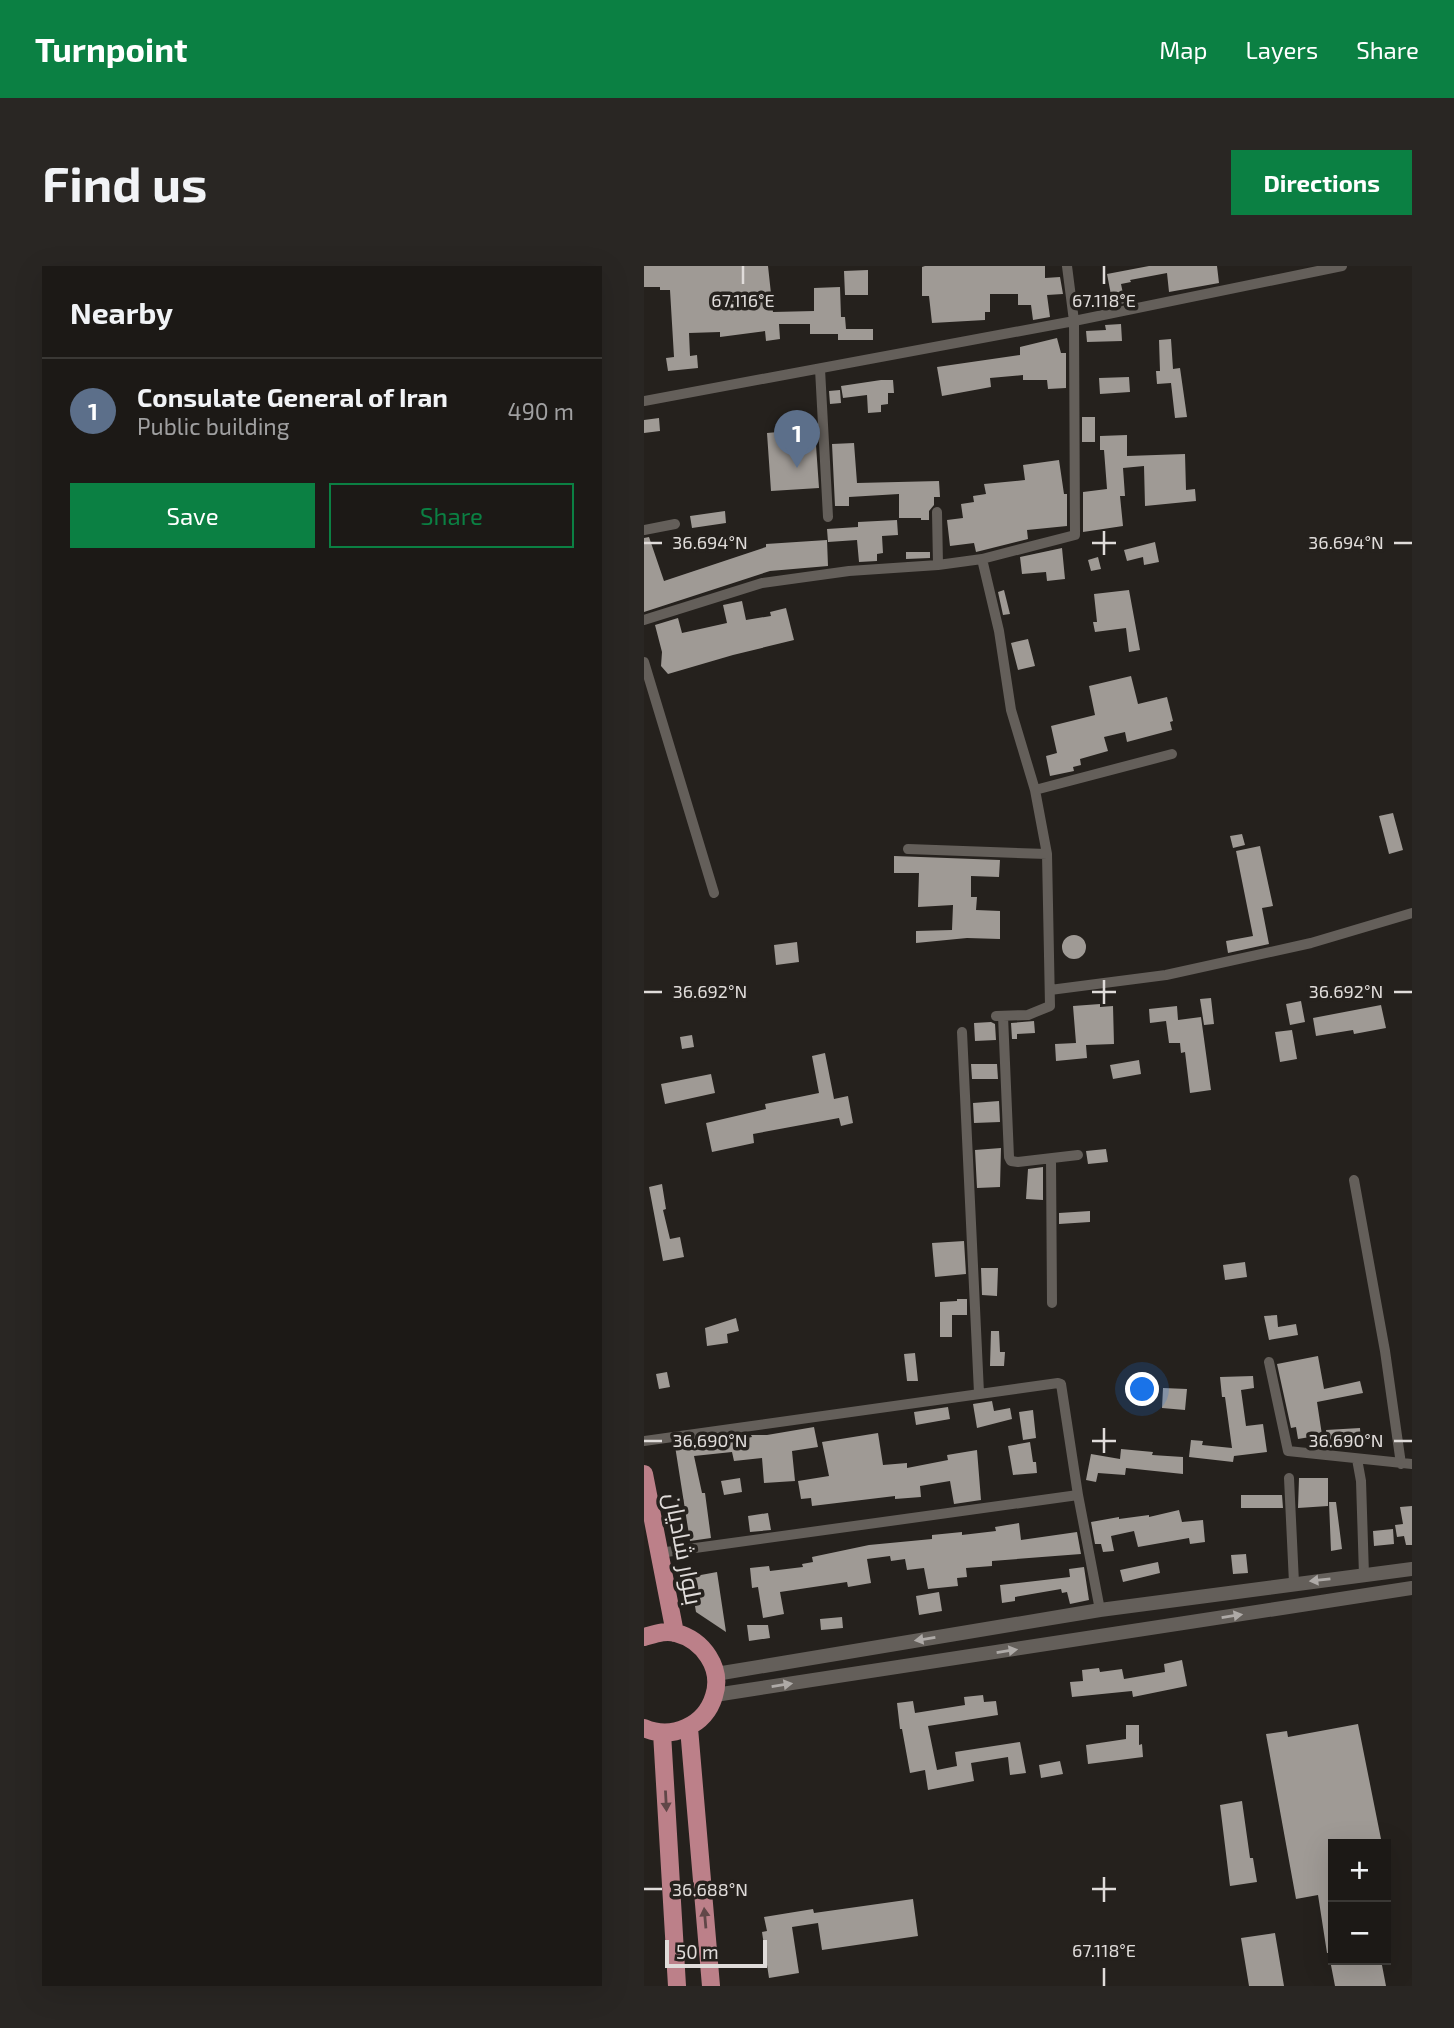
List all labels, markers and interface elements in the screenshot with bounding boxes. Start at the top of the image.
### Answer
text: Turnpoint [35,29,188,69]
text: Map [1159,35,1207,64]
text: Layers [1245,35,1318,64]
text: Share [1356,35,1419,64]
button: Directions [1231,150,1412,215]
text: Find us [42,153,207,212]
text: 67.116°E [711,289,775,311]
text: 67.118°E [1072,289,1136,311]
text: Nearby [70,294,173,330]
text: Consulate General of Iran [137,381,448,412]
text: 1 [88,397,98,425]
text: 490 m [508,397,574,425]
pin: 1 [774,410,820,468]
text: Public building [137,412,290,440]
button: Save [70,483,315,548]
button: Share [329,483,574,548]
text: 36.694°N [672,531,748,553]
text: 36.694°N [1308,531,1384,553]
text: 36.692°N [673,980,747,1002]
text: 36.692°N [1309,980,1383,1002]
your location [1125,1372,1159,1406]
text: 36.690°N [672,1429,748,1451]
text: 36.690°N [1308,1429,1384,1451]
street label: بلوار شادیان [658,1490,710,1608]
one-way arrow [1309,1575,1331,1586]
one-way arrow [1221,1610,1243,1621]
one-way arrow [914,1634,936,1645]
one-way arrow [996,1645,1018,1656]
one-way arrow [771,1679,793,1690]
one-way arrow [661,1790,672,1812]
map controls [1328,1839,1391,1965]
button: + [1328,1839,1391,1902]
text: 36.688°N [672,1878,748,1900]
button: − [1328,1902,1391,1965]
one-way arrow [699,1907,710,1929]
scale bar [665,1937,766,1969]
text: 67.118°E [1072,1939,1136,1961]
text: 50 m [676,1940,719,1963]

